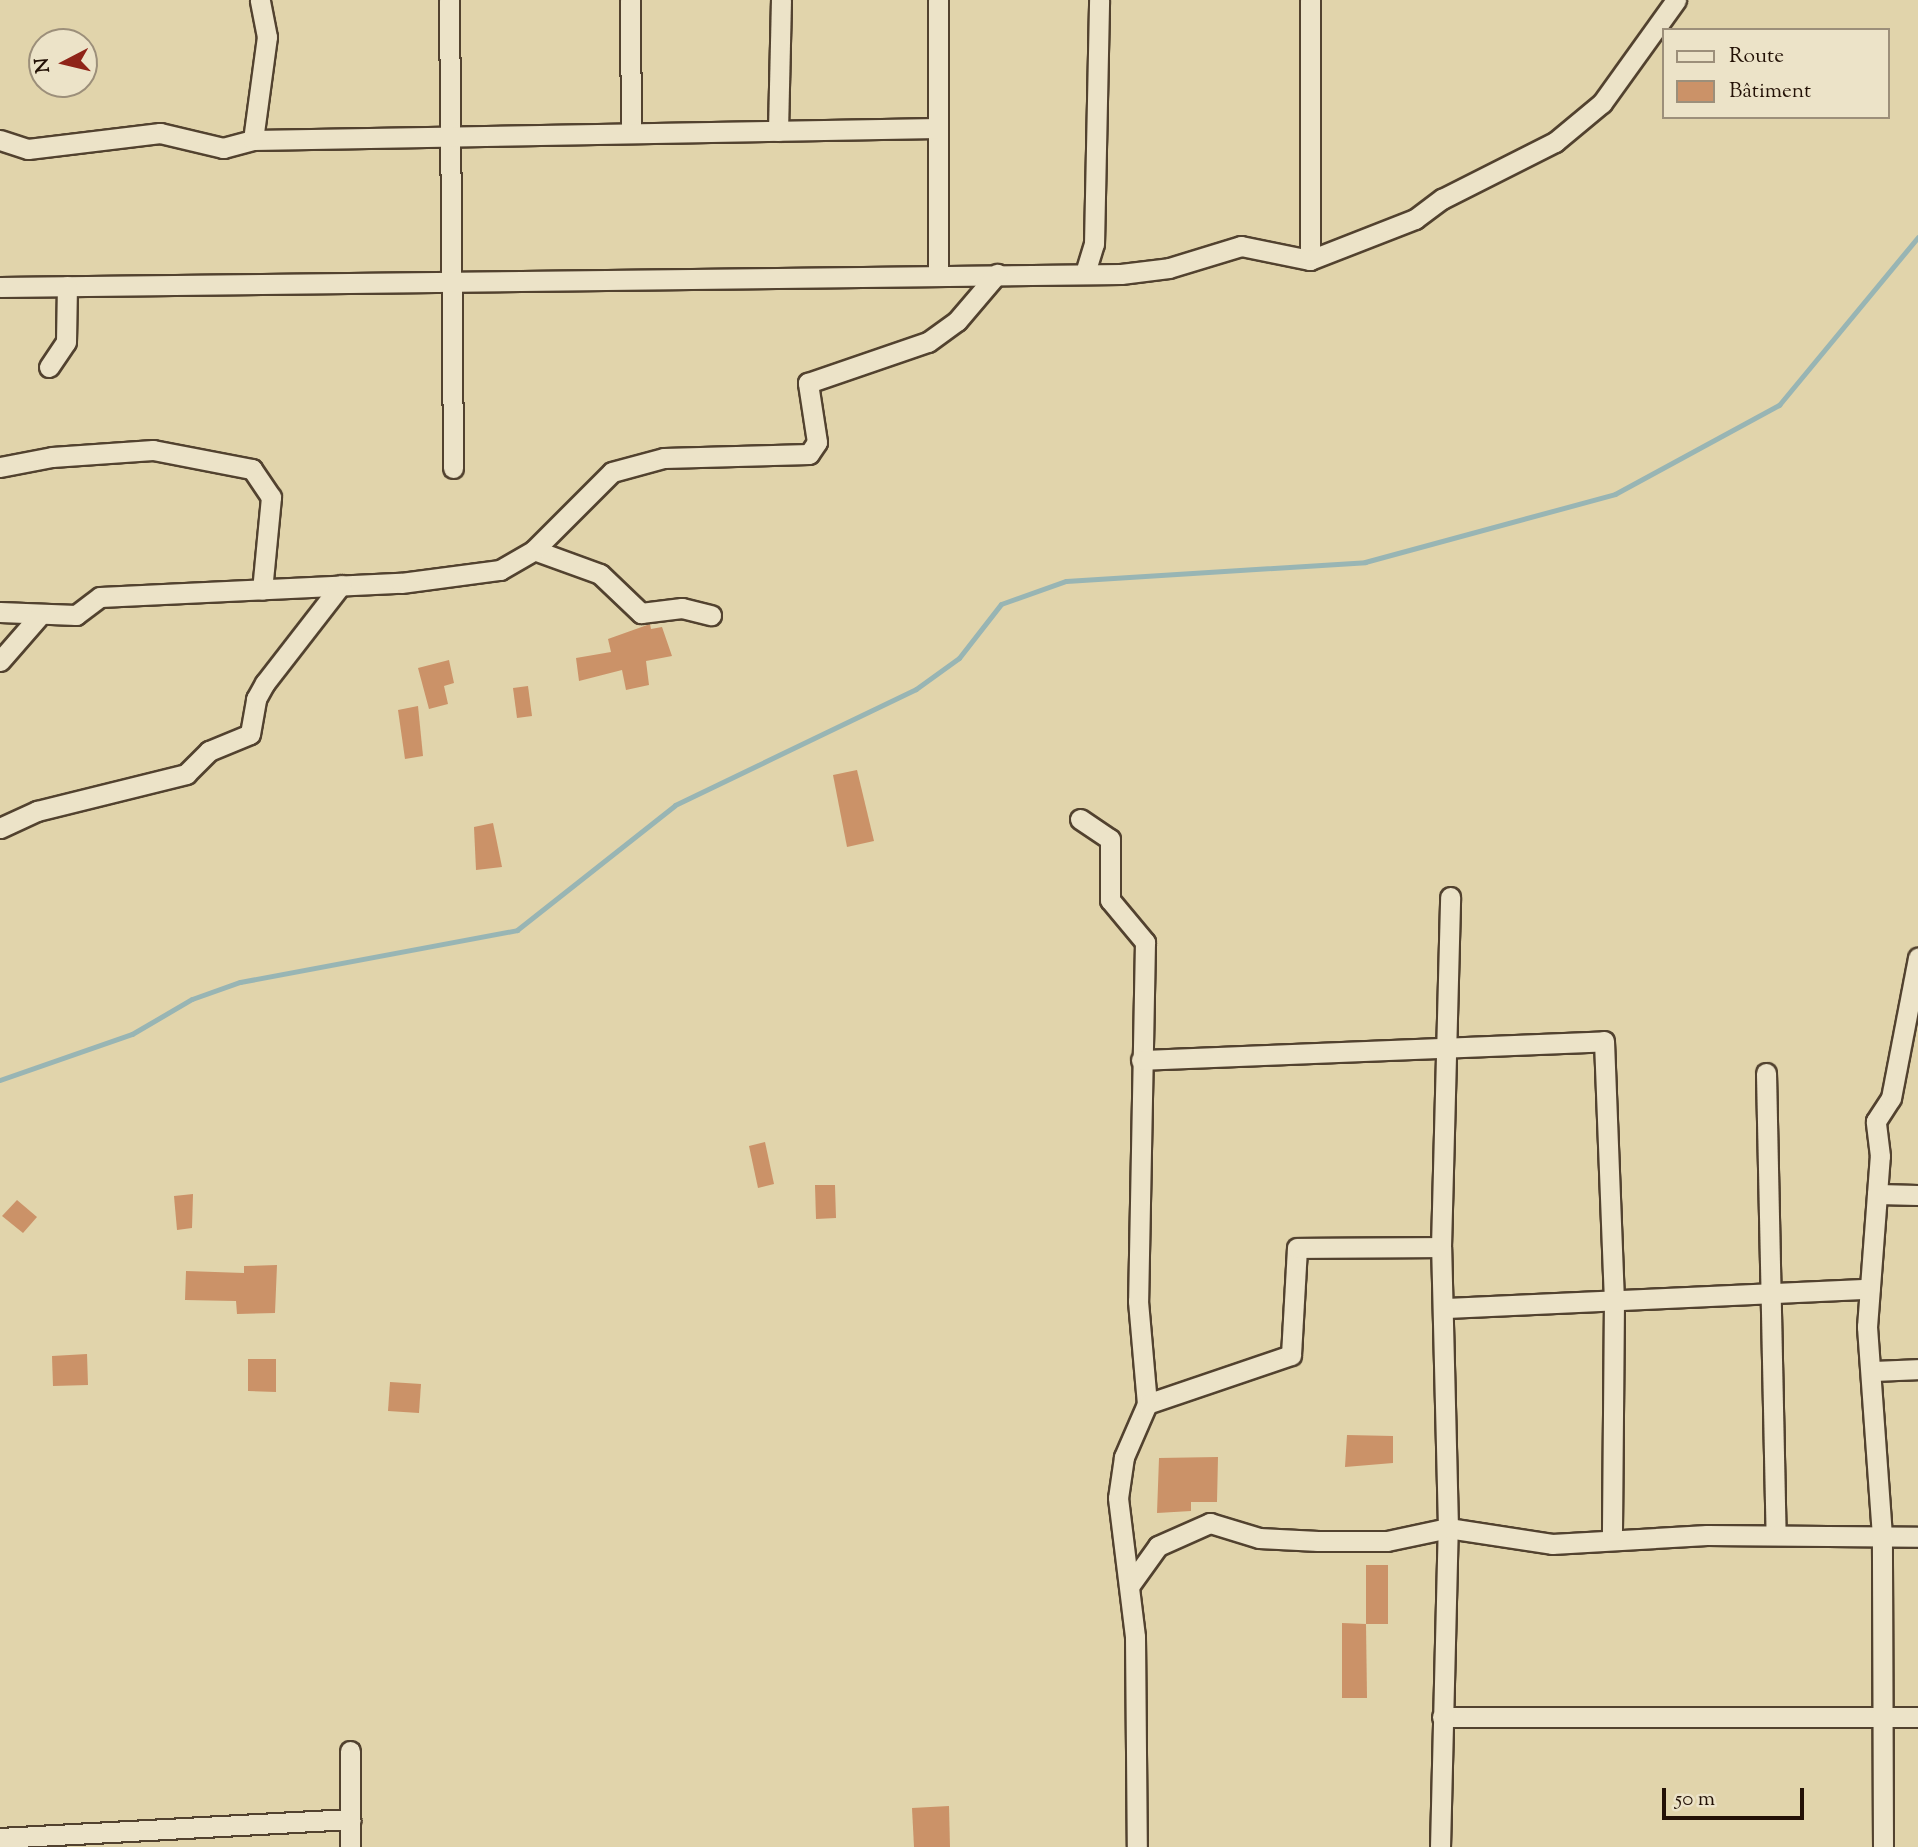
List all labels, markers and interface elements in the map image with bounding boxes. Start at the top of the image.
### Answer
north arrow [28,28,98,98]
legend [1662,28,1890,119]
text: Route [1729,42,1784,72]
text: N [29,56,58,75]
text: Bâtiment [1729,77,1811,107]
scale bar [1666,1773,1808,1817]
text: 50 m [1675,1785,1715,1815]

